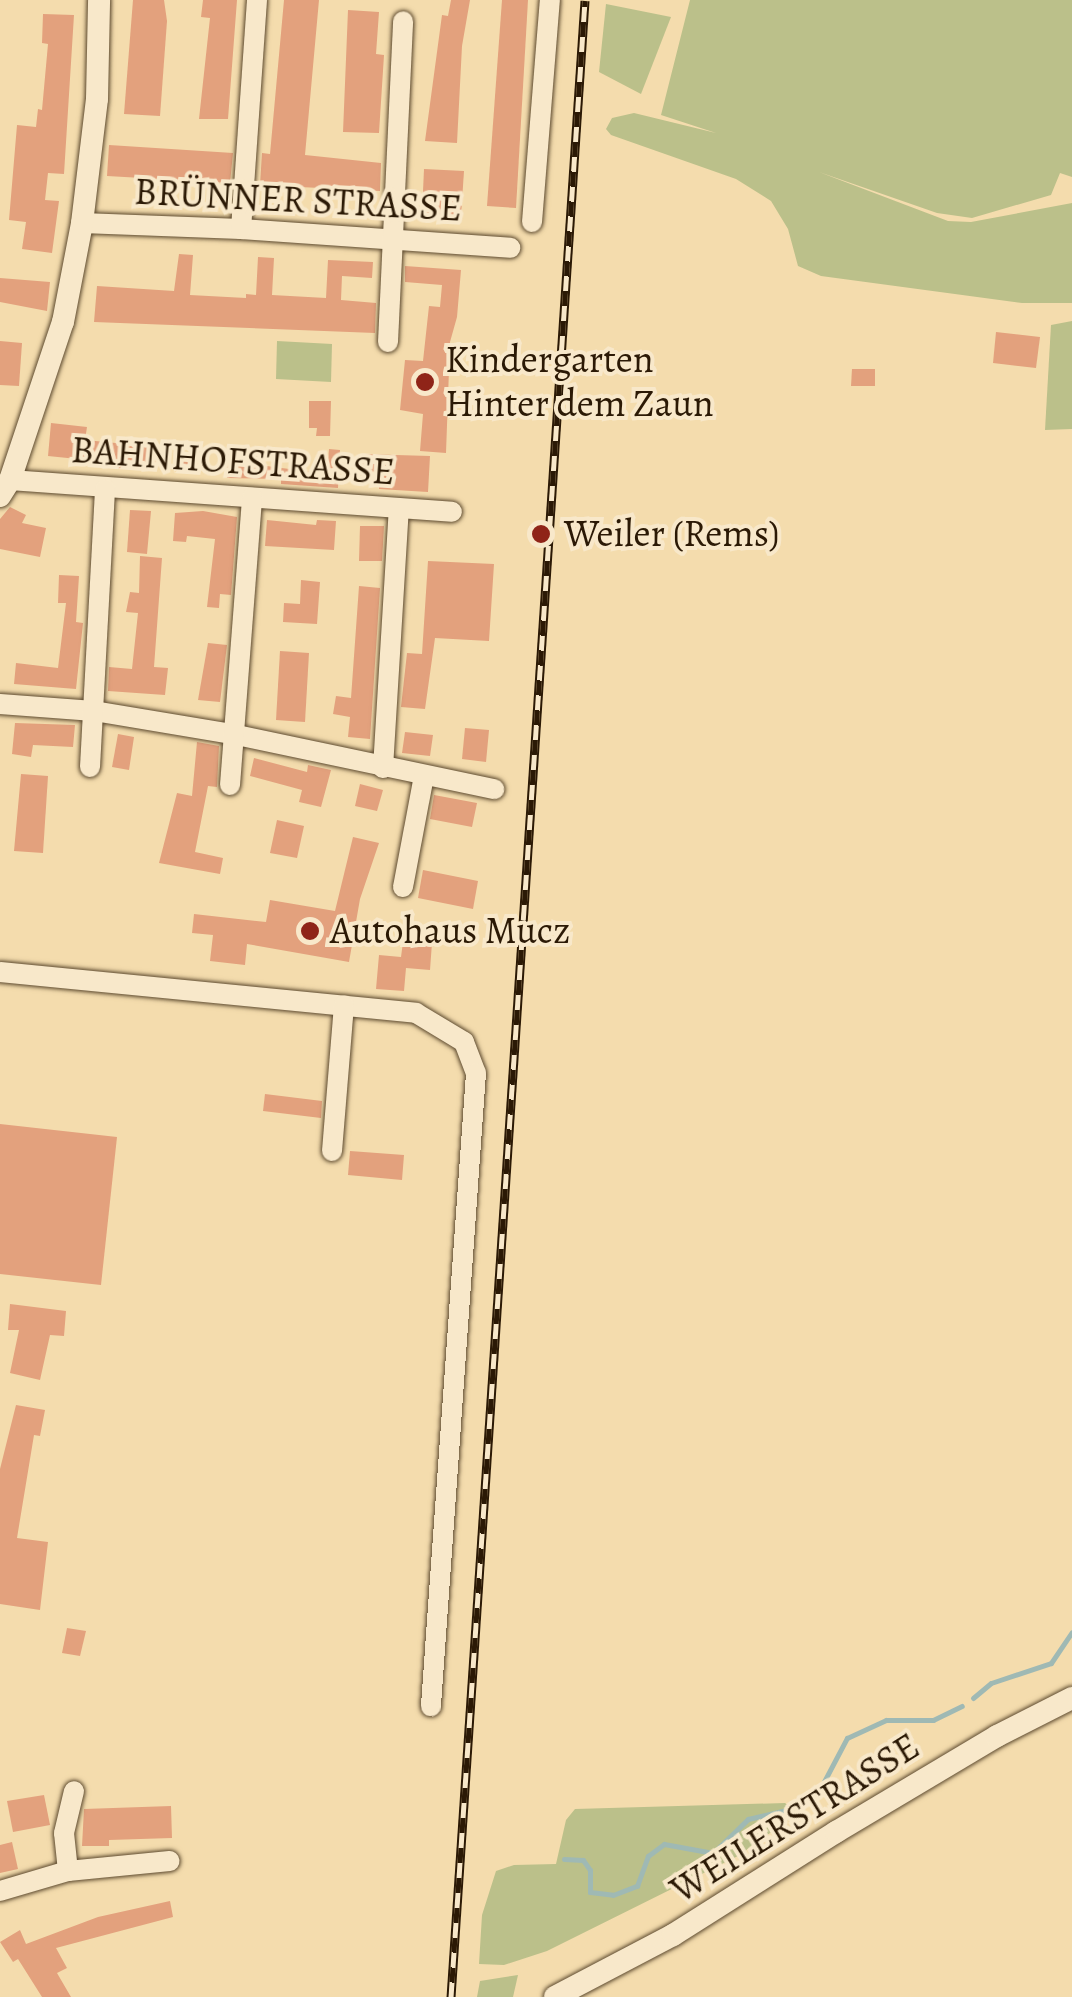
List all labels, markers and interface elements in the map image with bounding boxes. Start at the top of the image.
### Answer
street label: BRÜNNER STRASSE [133,169,463,231]
place label: Kindergarten Hinter dem Zaun [445,337,714,426]
marker: Kindergarten Hinter dem Zaun [414,371,436,393]
street label: BAHNHOFSTRASSE [70,427,396,495]
place label: Weiler (Rems) [564,511,780,557]
marker: Weiler (Rems) [528,521,554,547]
place label: Autohaus Mucz [330,908,570,954]
marker: Autohaus Mucz [299,920,321,942]
street label: WEILERSTRASSE [662,1723,928,1913]

